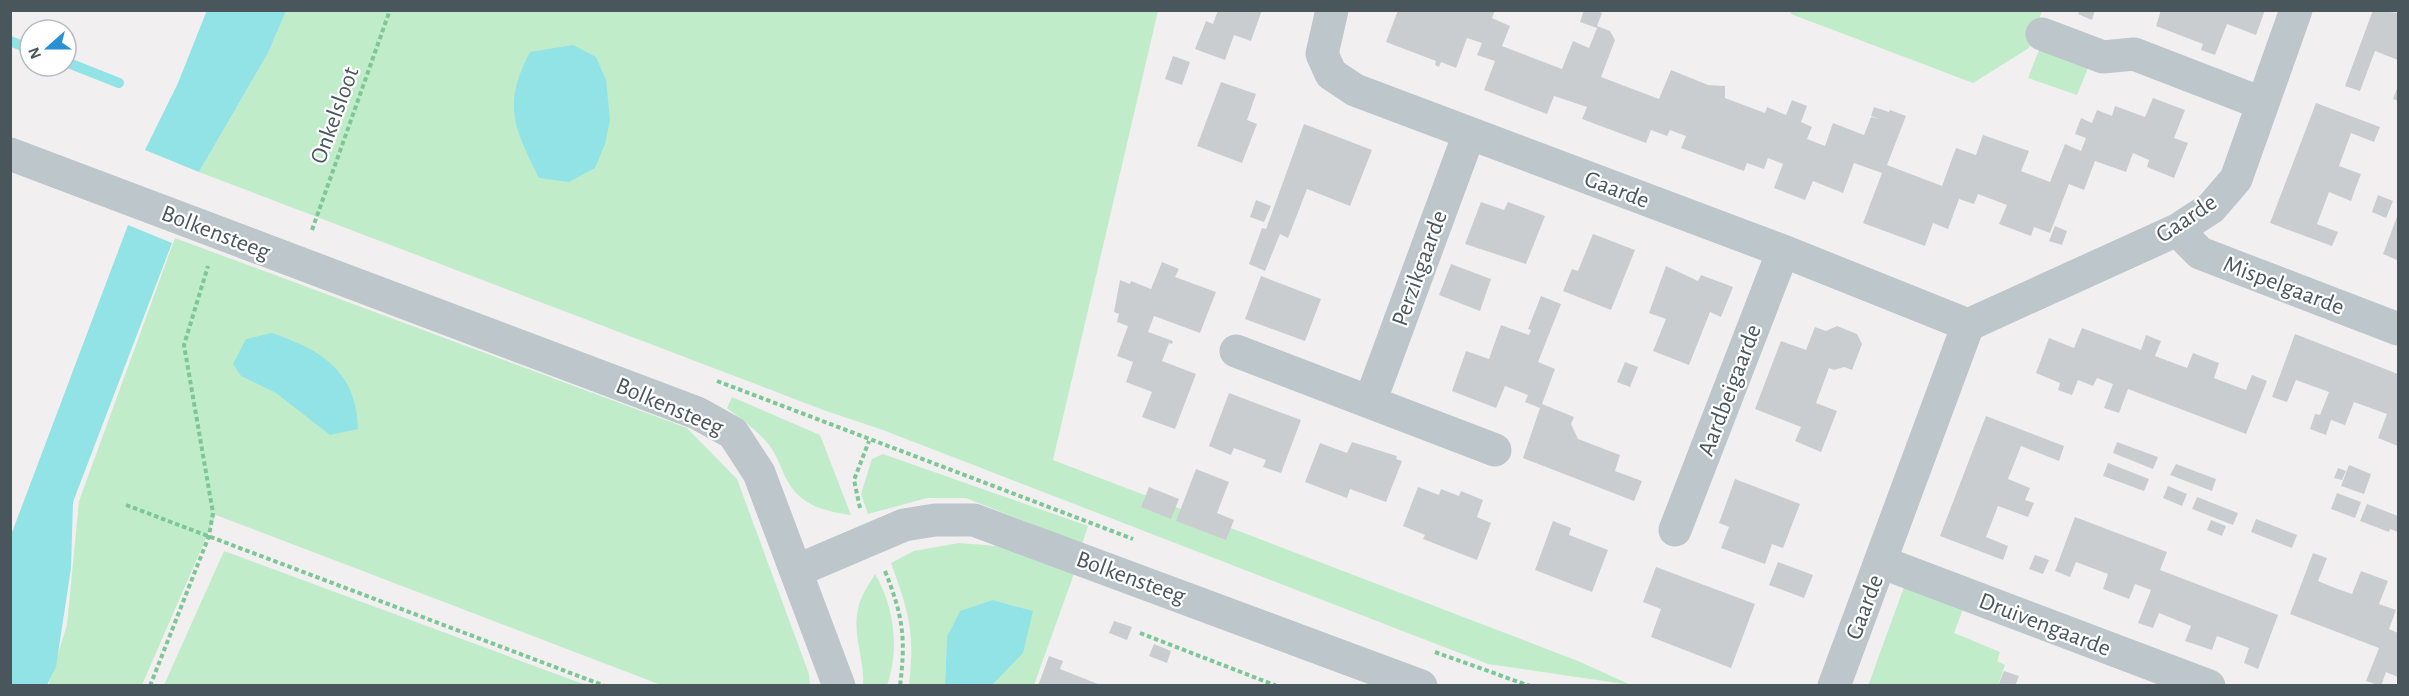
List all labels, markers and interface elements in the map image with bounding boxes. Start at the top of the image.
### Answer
north arrow [18,18,78,78]
text: N [25,45,44,61]
street label: Onkelsloot [306,63,364,167]
street label: Gaarde [1581,167,1652,213]
street label: Gaarde [2152,190,2221,248]
street label: Bolkensteeg [158,201,274,265]
street label: Perzikgaarde [1388,207,1452,329]
street label: Mispelgaarde [2220,252,2347,320]
street label: Aardbeigaarde [1694,321,1766,459]
street label: Bolkensteeg [612,374,727,440]
street label: Bolkensteeg [1073,547,1189,609]
street label: Gaarde [1842,572,1888,643]
street label: Druivengaarde [1975,589,2114,661]

